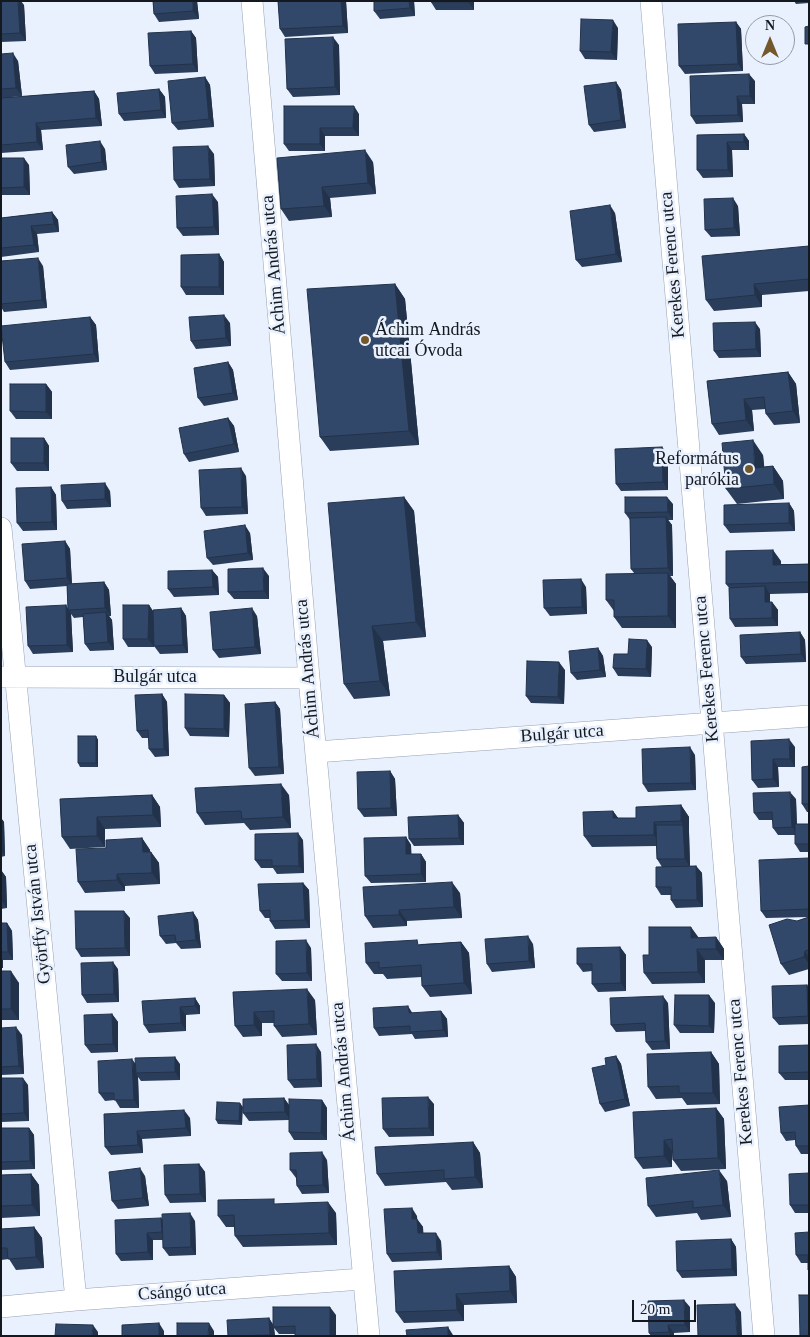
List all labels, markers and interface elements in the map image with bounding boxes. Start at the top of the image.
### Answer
north arrow [745,15,795,65]
text: N [765,18,775,33]
street label: Kerekes Ferenc utca [656,191,690,339]
street label: Áchim András utca [257,194,291,336]
place label: Áchim András utcai Óvoda [375,319,480,362]
marker: Áchim András utcai Óvoda [359,334,371,346]
place label: Református parókia [655,448,739,490]
marker: Református parókia [743,463,755,475]
street label: Kerekes Ferenc utca [690,595,724,743]
street label: Áchim András utca [291,598,325,740]
street label: Bulgár utca [113,666,197,688]
street label: Bulgár utca [520,720,604,748]
street label: Györffy István utca [20,843,56,985]
street label: Kerekes Ferenc utca [724,998,758,1146]
street label: Áchim András utca [327,1001,361,1143]
street label: Csángó utca [137,1278,227,1306]
scale bar [635,1290,699,1322]
text: 20 m [640,1301,670,1317]

